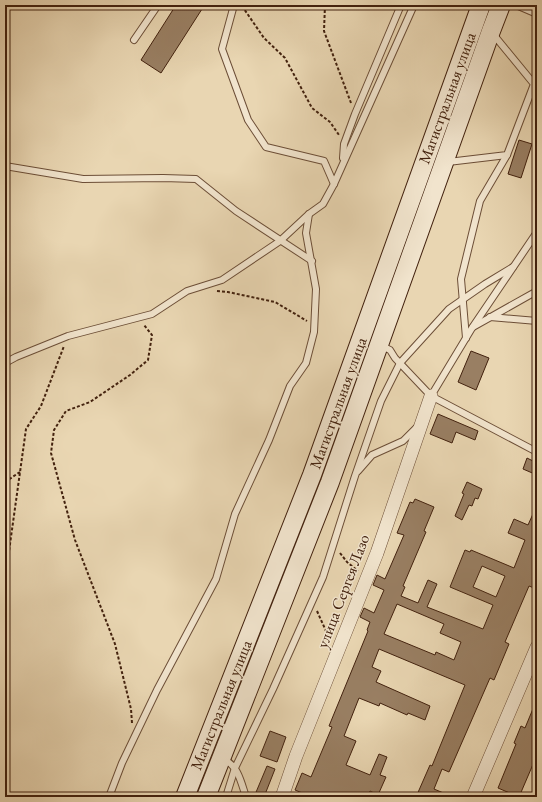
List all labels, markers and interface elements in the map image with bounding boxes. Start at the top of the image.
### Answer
street label: Магистральная улица [413,29,481,167]
street label: Магистральная улица [304,334,372,472]
street label: улица Сергея Лазо [312,531,374,651]
street label: Магистральная улица [185,636,257,773]

